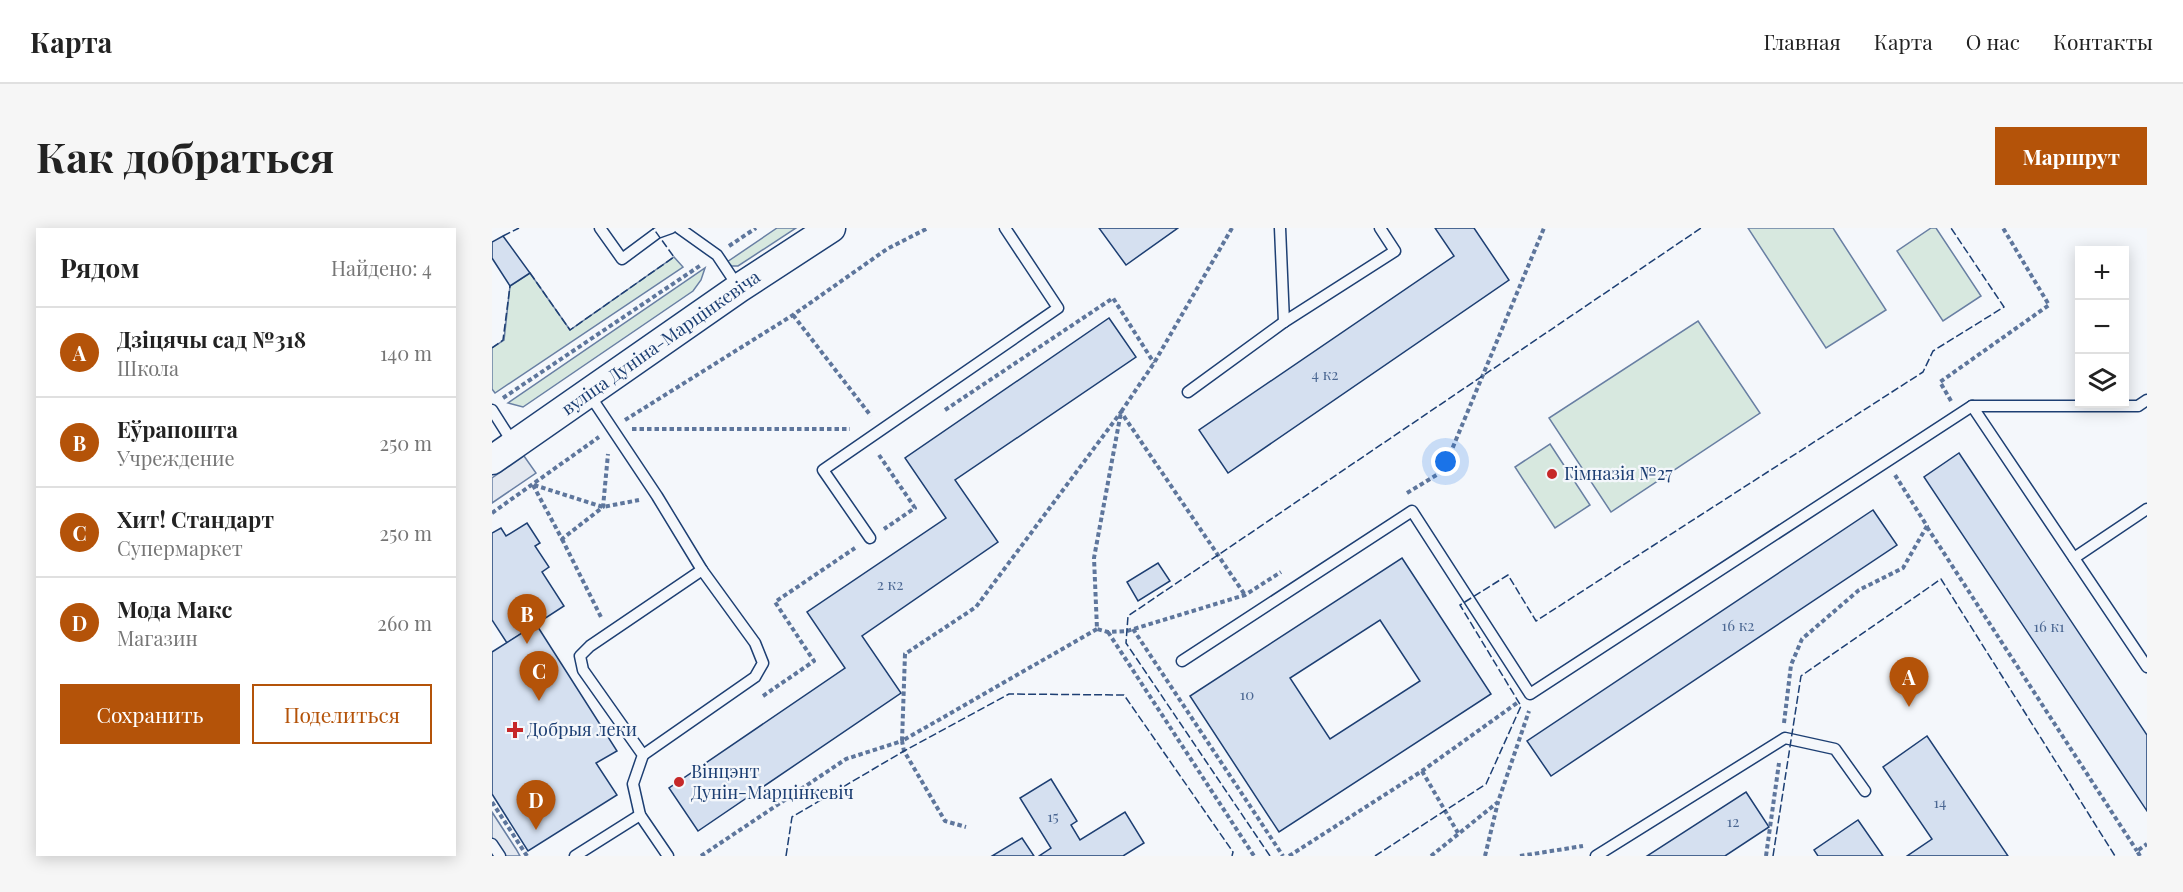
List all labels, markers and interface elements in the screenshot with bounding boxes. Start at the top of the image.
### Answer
text: Карта [30,23,112,60]
text: Главная [1763,27,1841,55]
text: Карта [1874,27,1933,55]
text: О нас [1966,27,2020,55]
text: Контакты [2053,27,2153,55]
button: Маршрут [1995,127,2147,185]
text: Как добраться [36,128,335,184]
map controls [2075,246,2129,408]
button: + [2075,246,2129,300]
text: Рядом [60,250,139,285]
text: Найдено: 4 [331,254,432,281]
street label: вуліца Дуніна-Марцінкевіча [556,264,765,420]
button: − [2075,300,2129,354]
text: Дзіцячы сад №318 [117,324,306,354]
text: A [73,339,86,366]
text: 140 m [380,339,432,366]
text: Школа [117,354,179,381]
button: layers [2075,354,2129,408]
house number: 4 к2 [1312,364,1338,384]
text: Еўрапошта [117,414,238,444]
text: B [73,429,86,456]
text: 250 m [379,429,432,456]
text: Учреждение [117,444,235,471]
your location [1431,447,1460,476]
place label: Гімназія №27 [1564,461,1673,485]
marker: Гімназія №27 [1545,467,1559,481]
text: Хит! Стандарт [117,504,274,534]
text: C [72,519,87,546]
text: 250 m [379,519,432,546]
text: Супермаркет [117,534,243,561]
house number: 2 к2 [877,574,903,594]
text: Мода Макс [117,594,232,624]
pin: B [507,594,546,644]
text: D [72,609,87,636]
text: 260 m [377,609,432,636]
house number: 16 к2 [1722,615,1754,635]
house number: 16 к1 [2033,616,2065,636]
text: Магазин [117,624,198,651]
pin: C [520,652,558,701]
pin: A [1890,658,1928,707]
button: Сохранить [60,684,240,744]
button: Поделиться [252,684,432,744]
house number: 10 [1240,684,1254,704]
place label: Добрыя леки [527,717,637,741]
marker: Добрыя леки [508,723,522,737]
place label: Вінцэнт Дунін-Марцінкевіч [691,759,854,804]
marker: Вінцэнт Дунін-Марцінкевіч [672,775,686,789]
pin: D [516,780,555,830]
house number: 14 [1934,792,1946,812]
house number: 15 [1047,806,1059,826]
house number: 12 [1727,811,1739,831]

